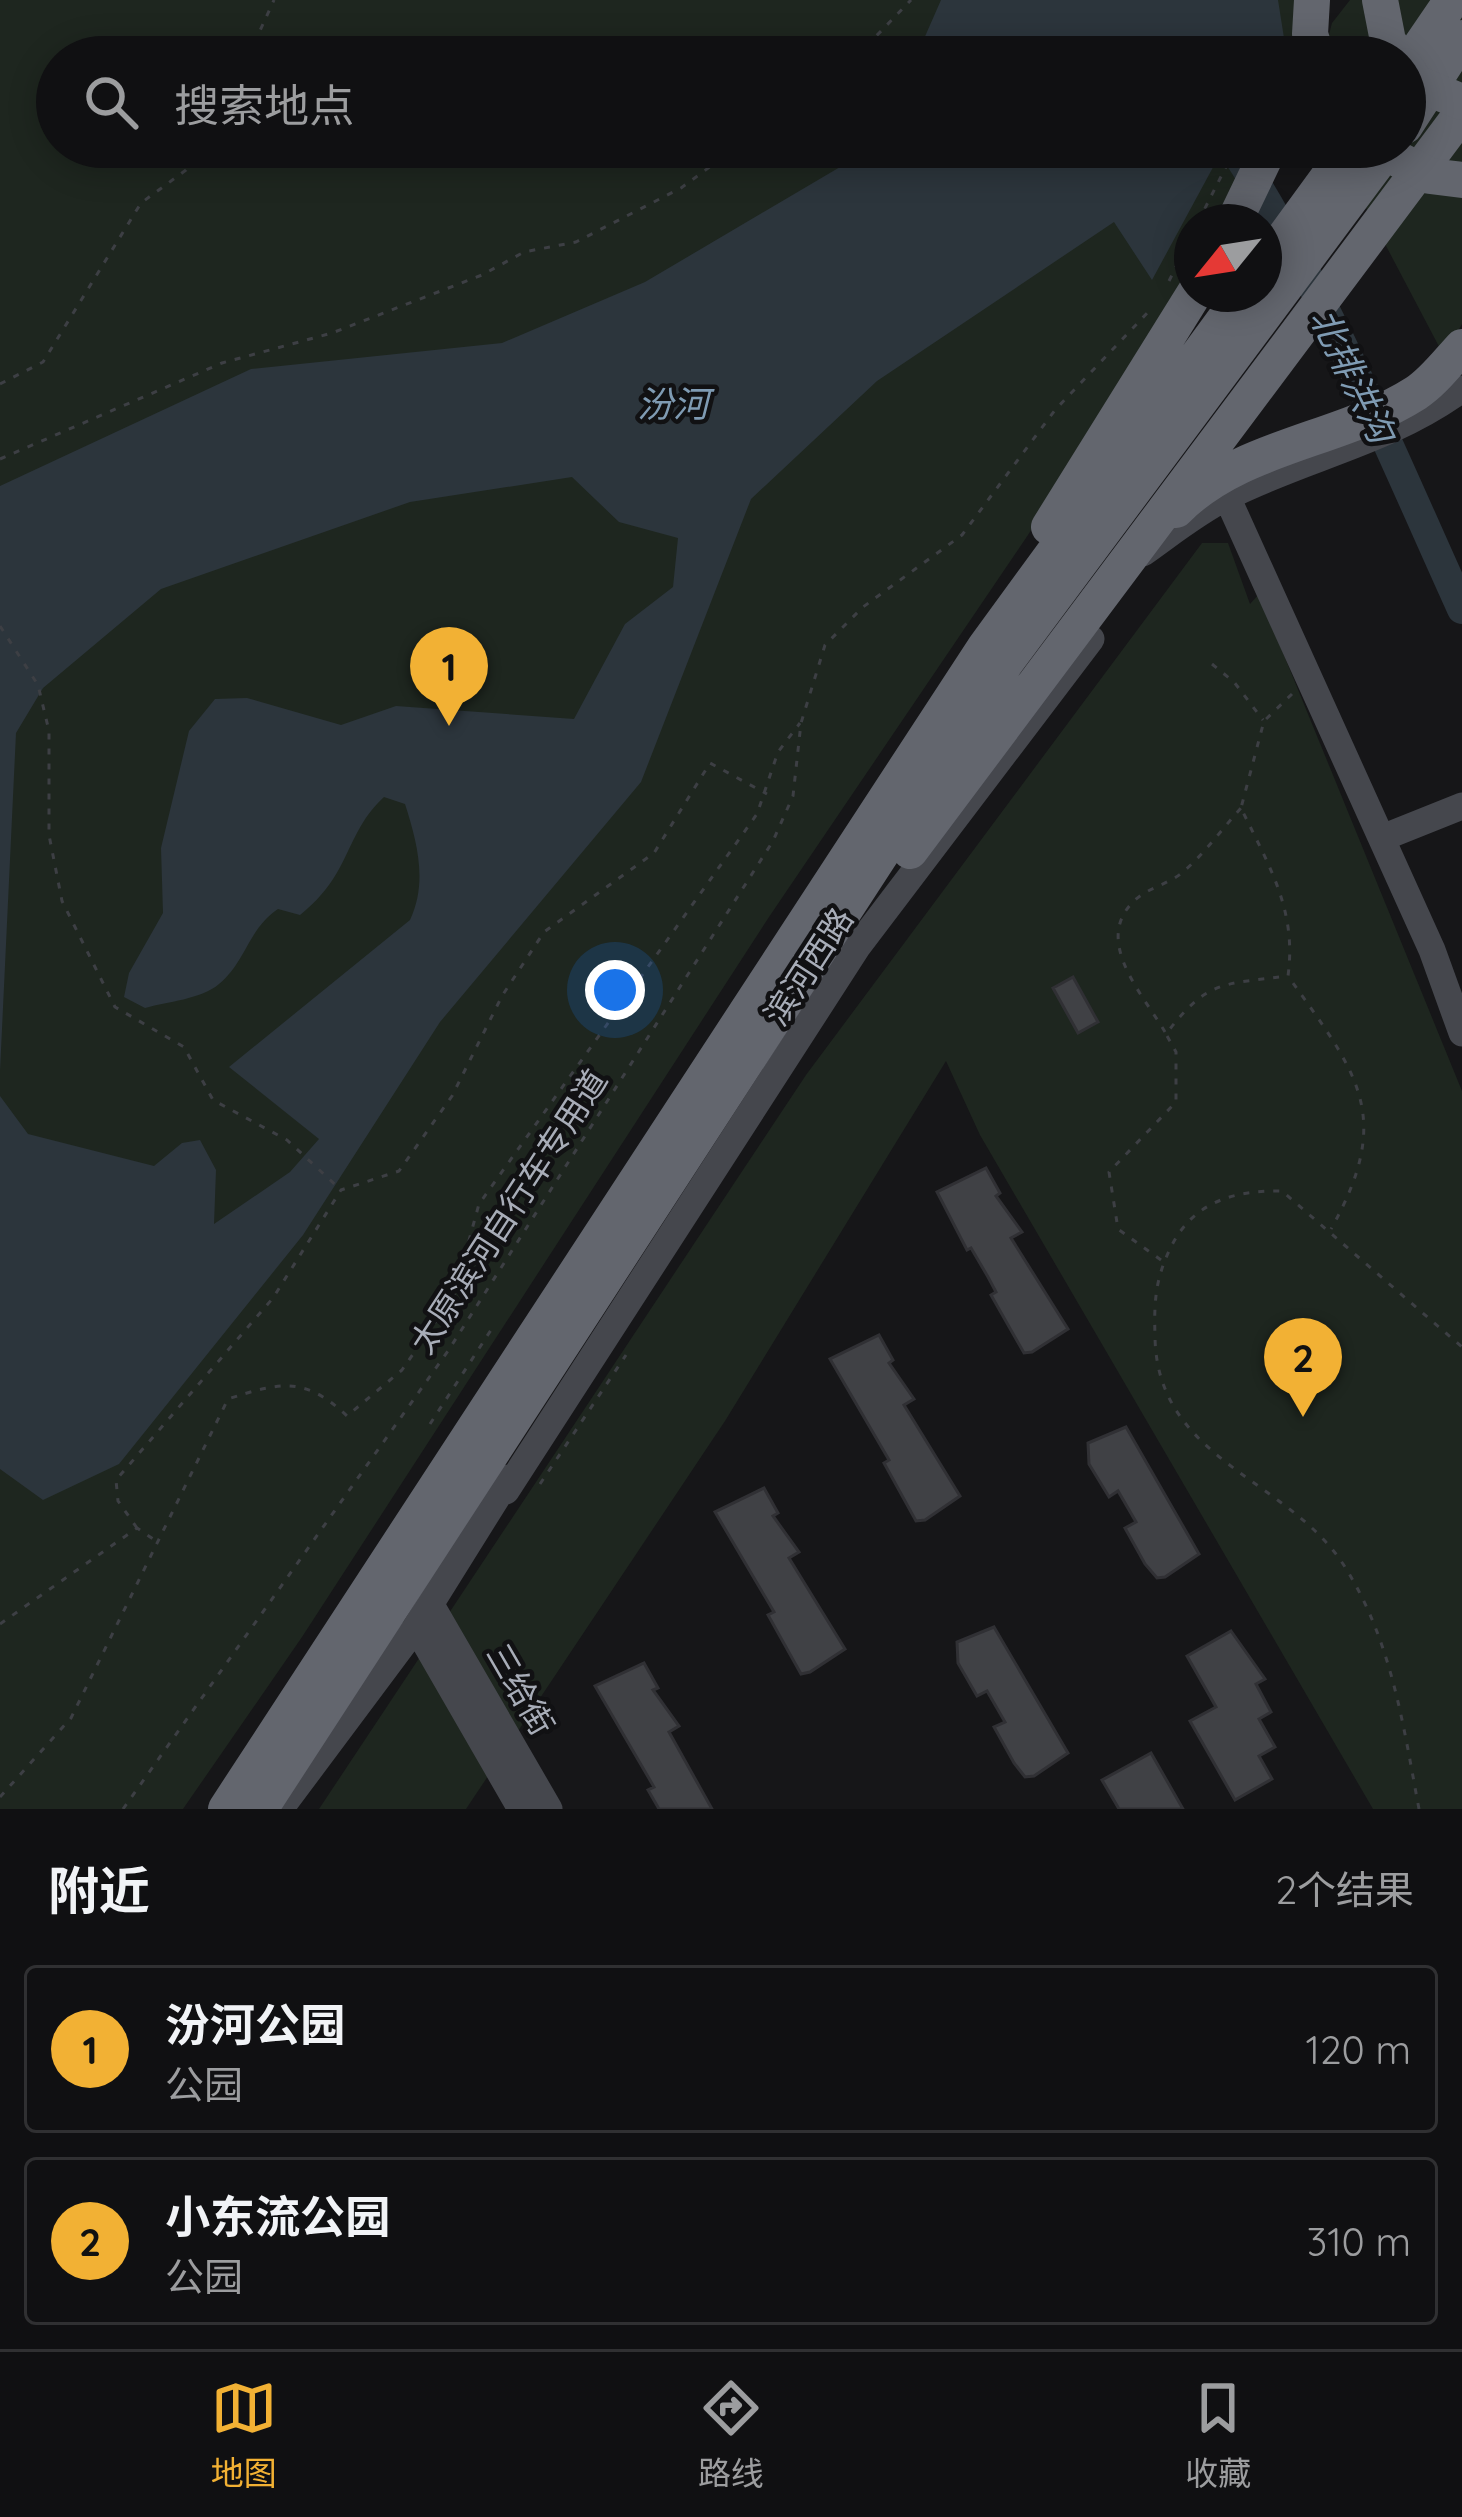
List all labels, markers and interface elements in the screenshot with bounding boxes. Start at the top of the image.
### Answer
search box [36,36,1426,168]
icon: search [78,69,144,135]
text: 搜索地点 [174,77,354,133]
north arrow [1174,204,1282,312]
water label: 北排洪沟 [1301,300,1407,453]
water label: 汾河 [637,381,715,426]
pin: 1 [410,627,488,726]
street label: 滨河西路 [755,899,861,1033]
your location [585,960,645,1020]
street label: 太原滨河自行车专用道 [401,1061,615,1361]
pin: 2 [1264,1318,1342,1417]
street label: 三给街 [478,1636,564,1742]
text: 附近 [48,1858,150,1922]
text: 2个结果 [1275,1865,1414,1914]
text: 汾河公园 [165,1996,345,2052]
text: 1 [82,2025,98,2074]
text: 120 m [1306,2025,1411,2074]
text: 公园 [165,2060,243,2109]
text: 小东流公园 [165,2188,390,2244]
text: 2 [79,2217,101,2266]
text: 310 m [1307,2217,1411,2266]
text: 公园 [165,2252,243,2301]
tab: 地图 [211,2375,277,2495]
tab: 路线 [698,2375,764,2495]
tab: 收藏 [1185,2375,1251,2495]

